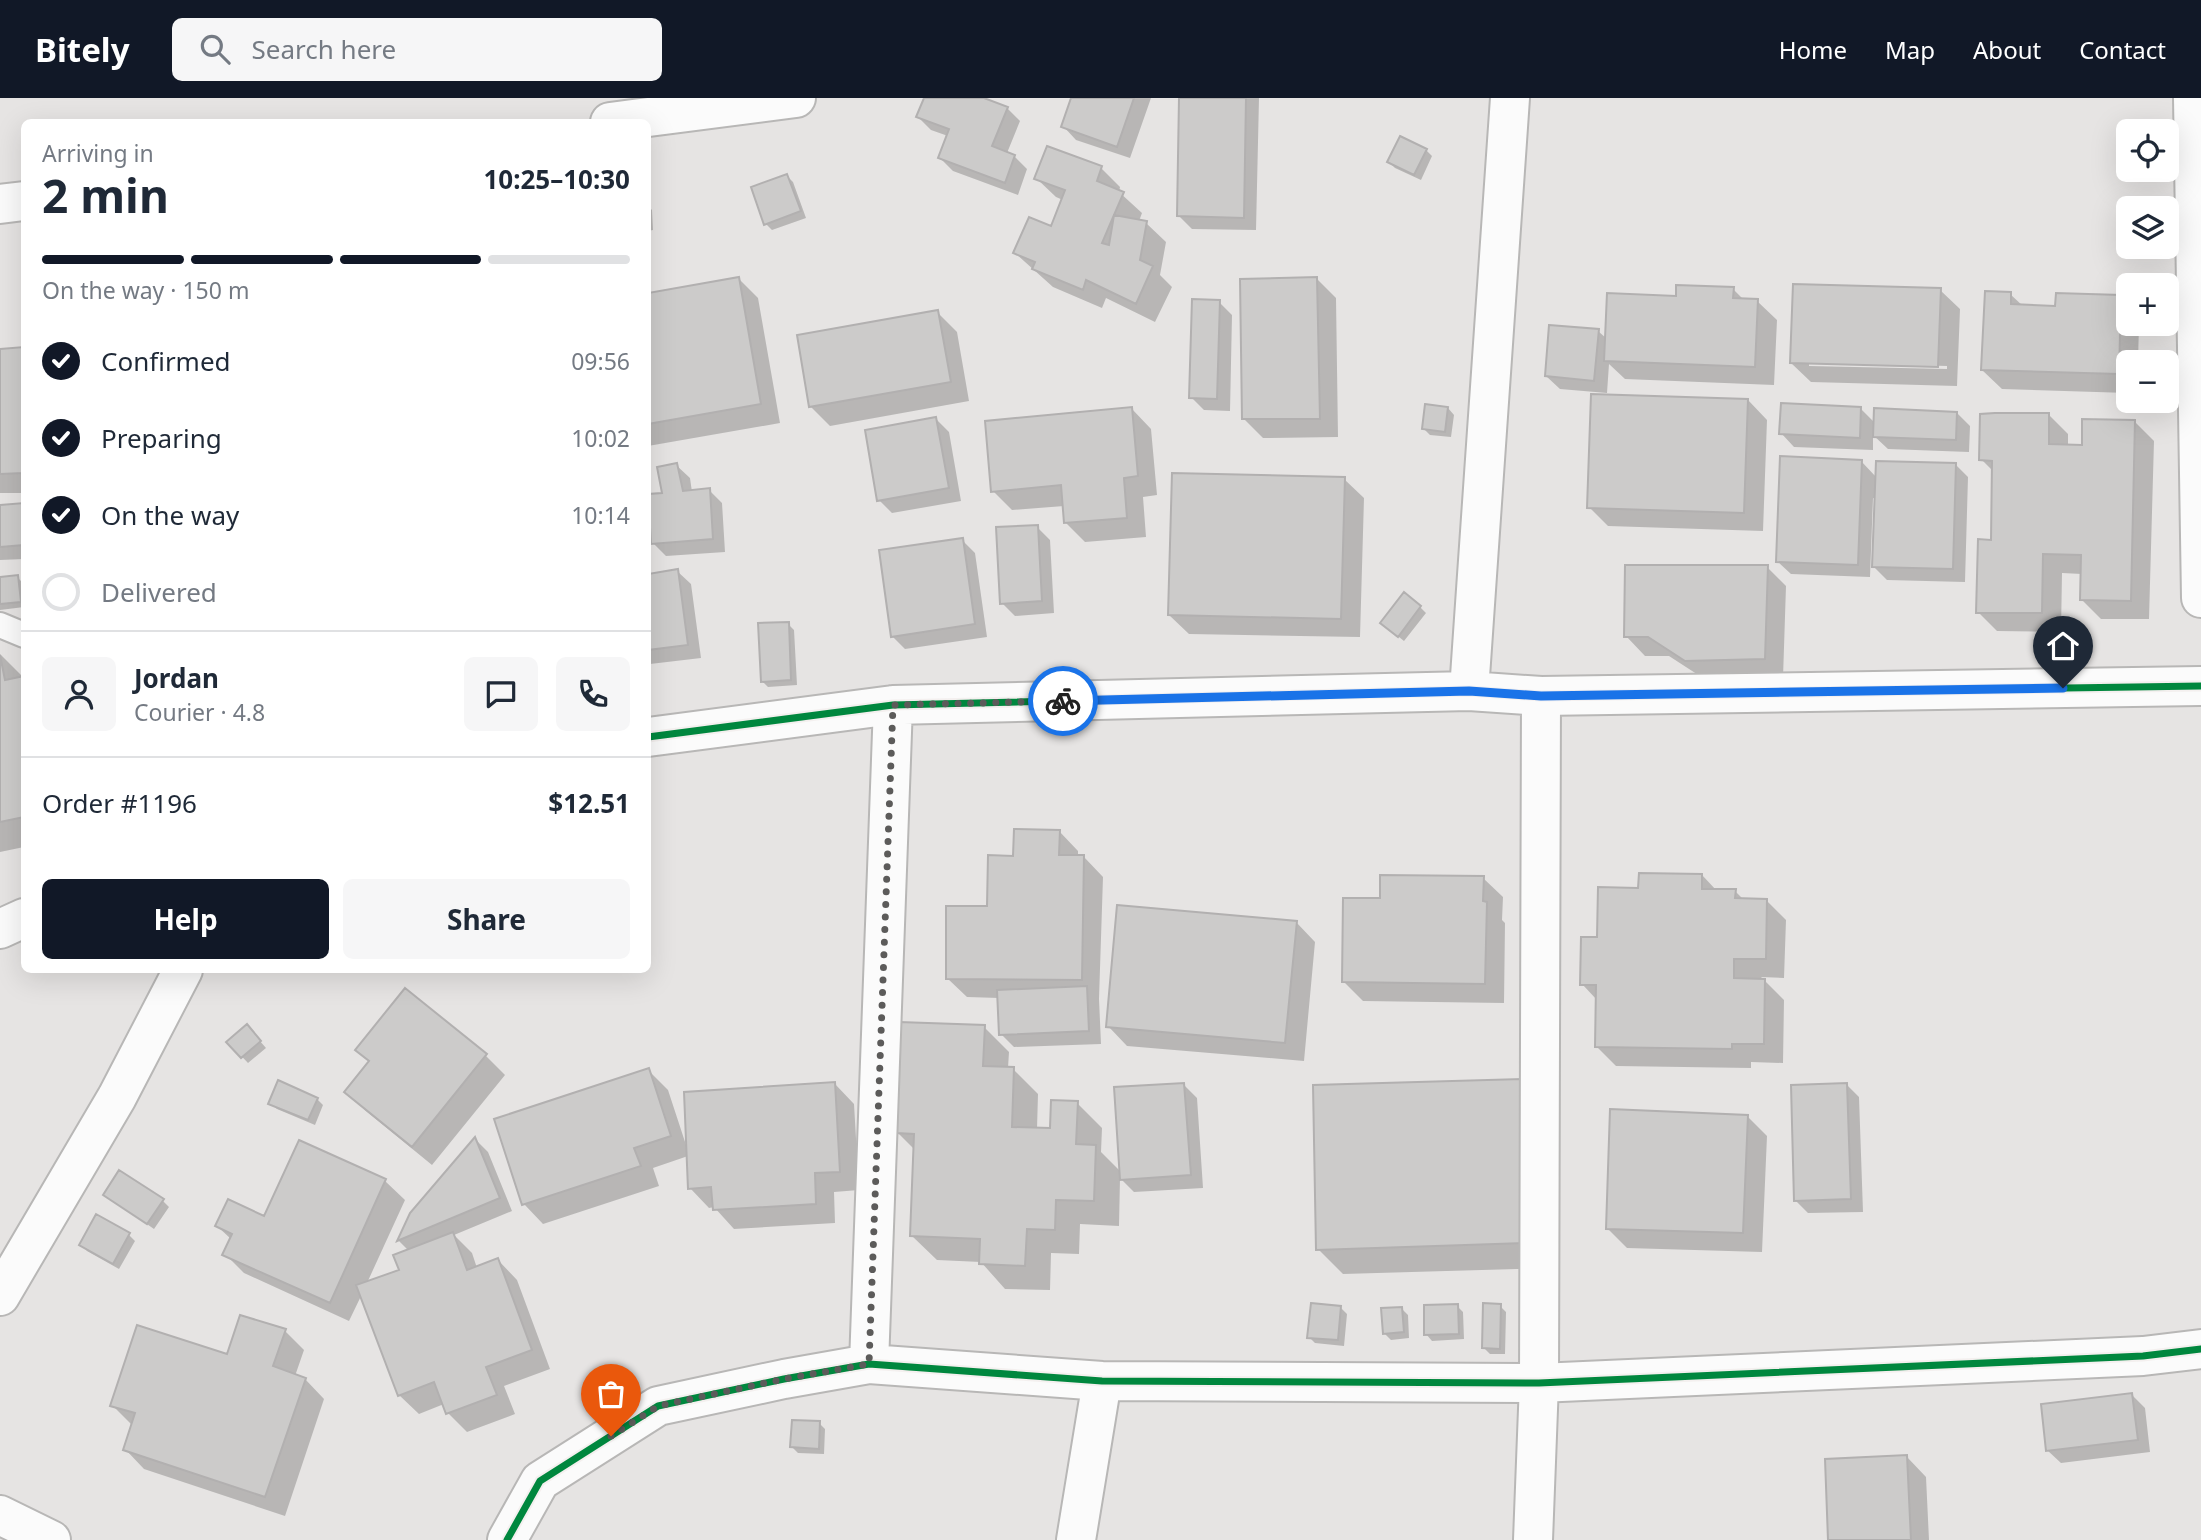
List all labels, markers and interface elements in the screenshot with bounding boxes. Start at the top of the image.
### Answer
search box [172,18,662,81]
text: Bitely [35,27,130,72]
icon: search [196,30,234,68]
text: Search here [252,31,396,67]
text: Home [1779,33,1847,66]
text: Map [1885,33,1935,66]
text: About [1973,33,2041,66]
text: Contact [2079,33,2166,66]
map controls [2116,119,2179,413]
button: locate [2116,119,2179,182]
text: Arriving in [42,137,154,169]
text: 10:25–10:30 [483,161,630,197]
text: 2 min [42,164,169,226]
button: layers [2116,196,2179,259]
button: + [2116,273,2179,336]
text: On the way · 150 m [42,274,249,306]
icon: check [42,342,80,380]
text: Confirmed [101,343,231,379]
text: 09:56 [571,345,630,377]
button: − [2116,350,2179,413]
icon: check [42,419,80,457]
text: Preparing [101,420,222,456]
text: 10:02 [571,422,630,454]
icon: check [42,496,80,534]
text: On the way [101,497,239,533]
text: 10:14 [571,499,630,531]
text: Delivered [101,574,217,610]
pin [2033,616,2093,688]
icon: home [2044,627,2082,665]
button: person [42,657,116,731]
button: chat [464,657,538,731]
button: phone [556,657,630,731]
text: Jordan [134,660,219,696]
courier [1028,666,1098,736]
icon: bike [1044,682,1082,720]
text: Courier · 4.8 [134,696,265,728]
text: Order #1196 [42,785,197,821]
text: $12.51 [548,785,630,821]
button: Help [42,879,329,959]
button: Share [343,879,630,959]
pin [581,1364,641,1436]
icon: bag [592,1375,630,1413]

